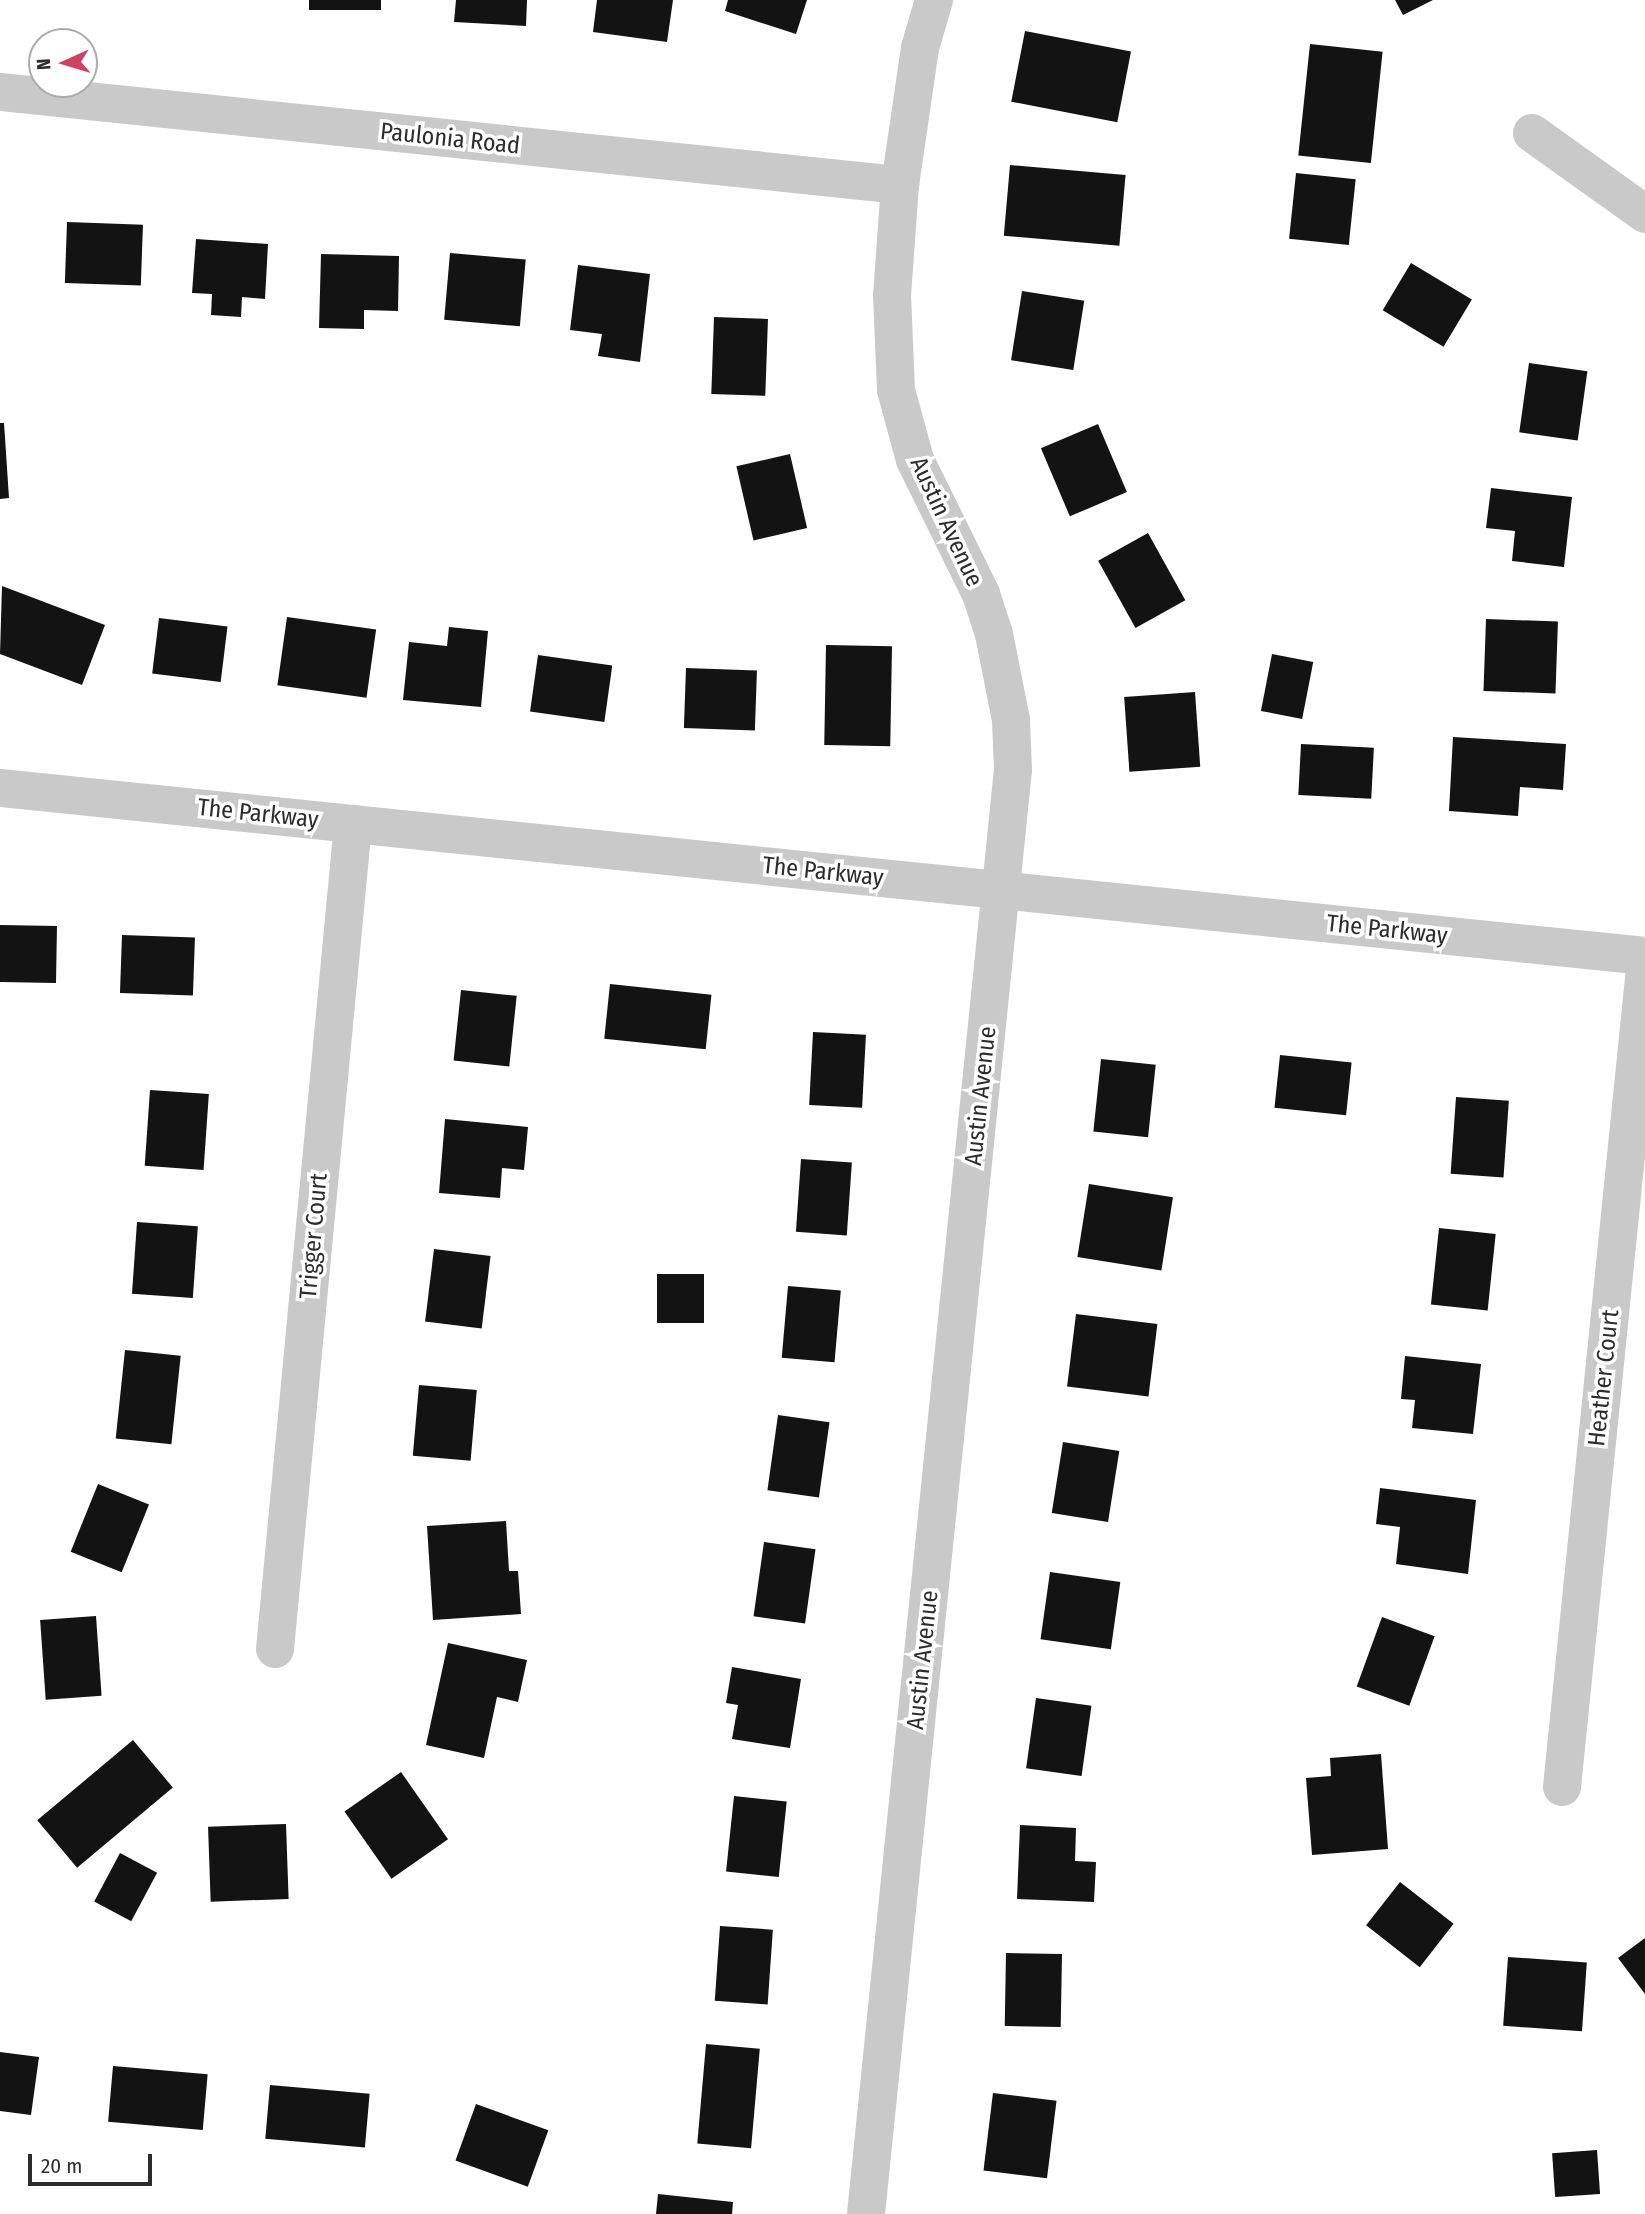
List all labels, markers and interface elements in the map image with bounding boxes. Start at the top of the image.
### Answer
north arrow [28,28,98,98]
text: N [32,58,55,71]
street label: Paulonia Road [379,117,521,161]
street label: Austin Avenue [903,453,989,591]
street label: The Parkway [196,793,320,835]
street label: The Parkway [761,851,885,893]
street label: The Parkway [1325,909,1449,951]
street label: Austin Avenue [959,1025,1003,1167]
street label: Trigger Court [294,1172,334,1300]
street label: Heather Court [1582,1308,1626,1448]
street label: Austin Avenue [901,1589,945,1731]
scale bar [32,2140,156,2184]
text: 20 m [41,2153,82,2179]

